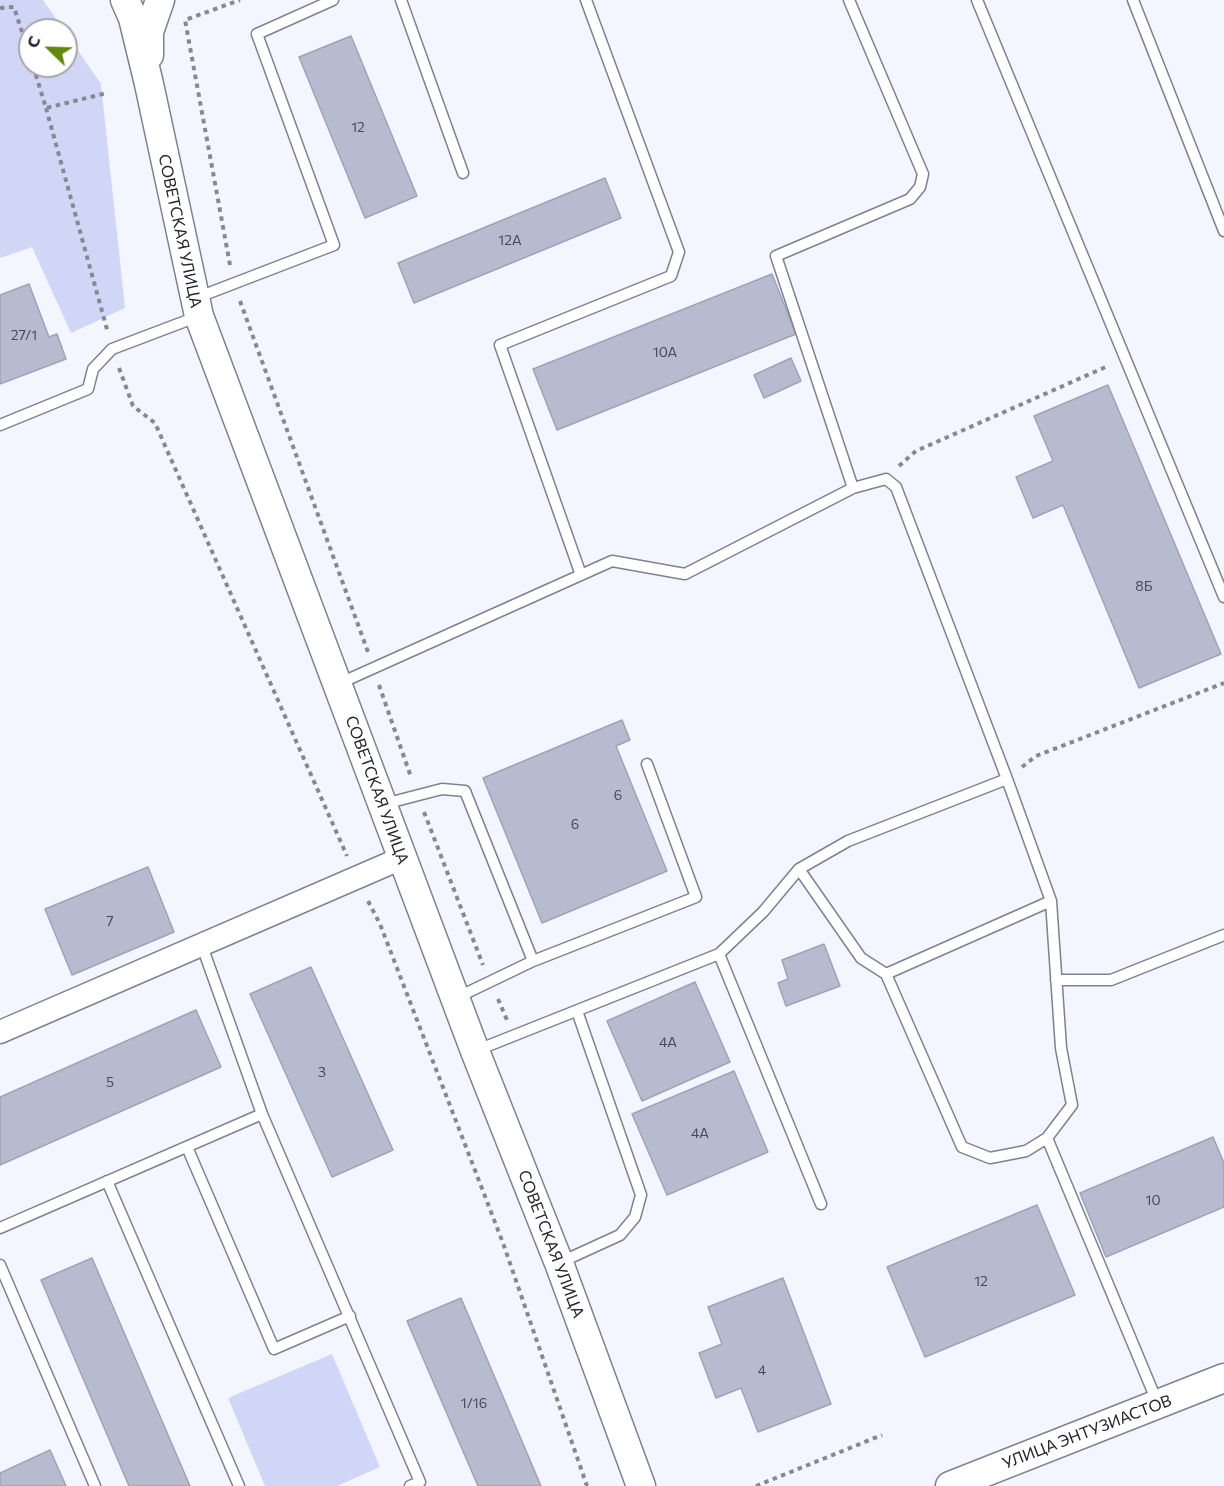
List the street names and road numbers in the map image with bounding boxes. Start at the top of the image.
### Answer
street label: СОВЕТСКАЯ УЛИЦА [154,152,206,310]
street label: СОВЕТСКАЯ УЛИЦА [341,713,413,867]
street label: СОВЕТСКАЯ УЛИЦА [514,1167,588,1321]
street label: УЛИЦА ЭНТУЗИАСТОВ [1000,1391,1174,1473]

